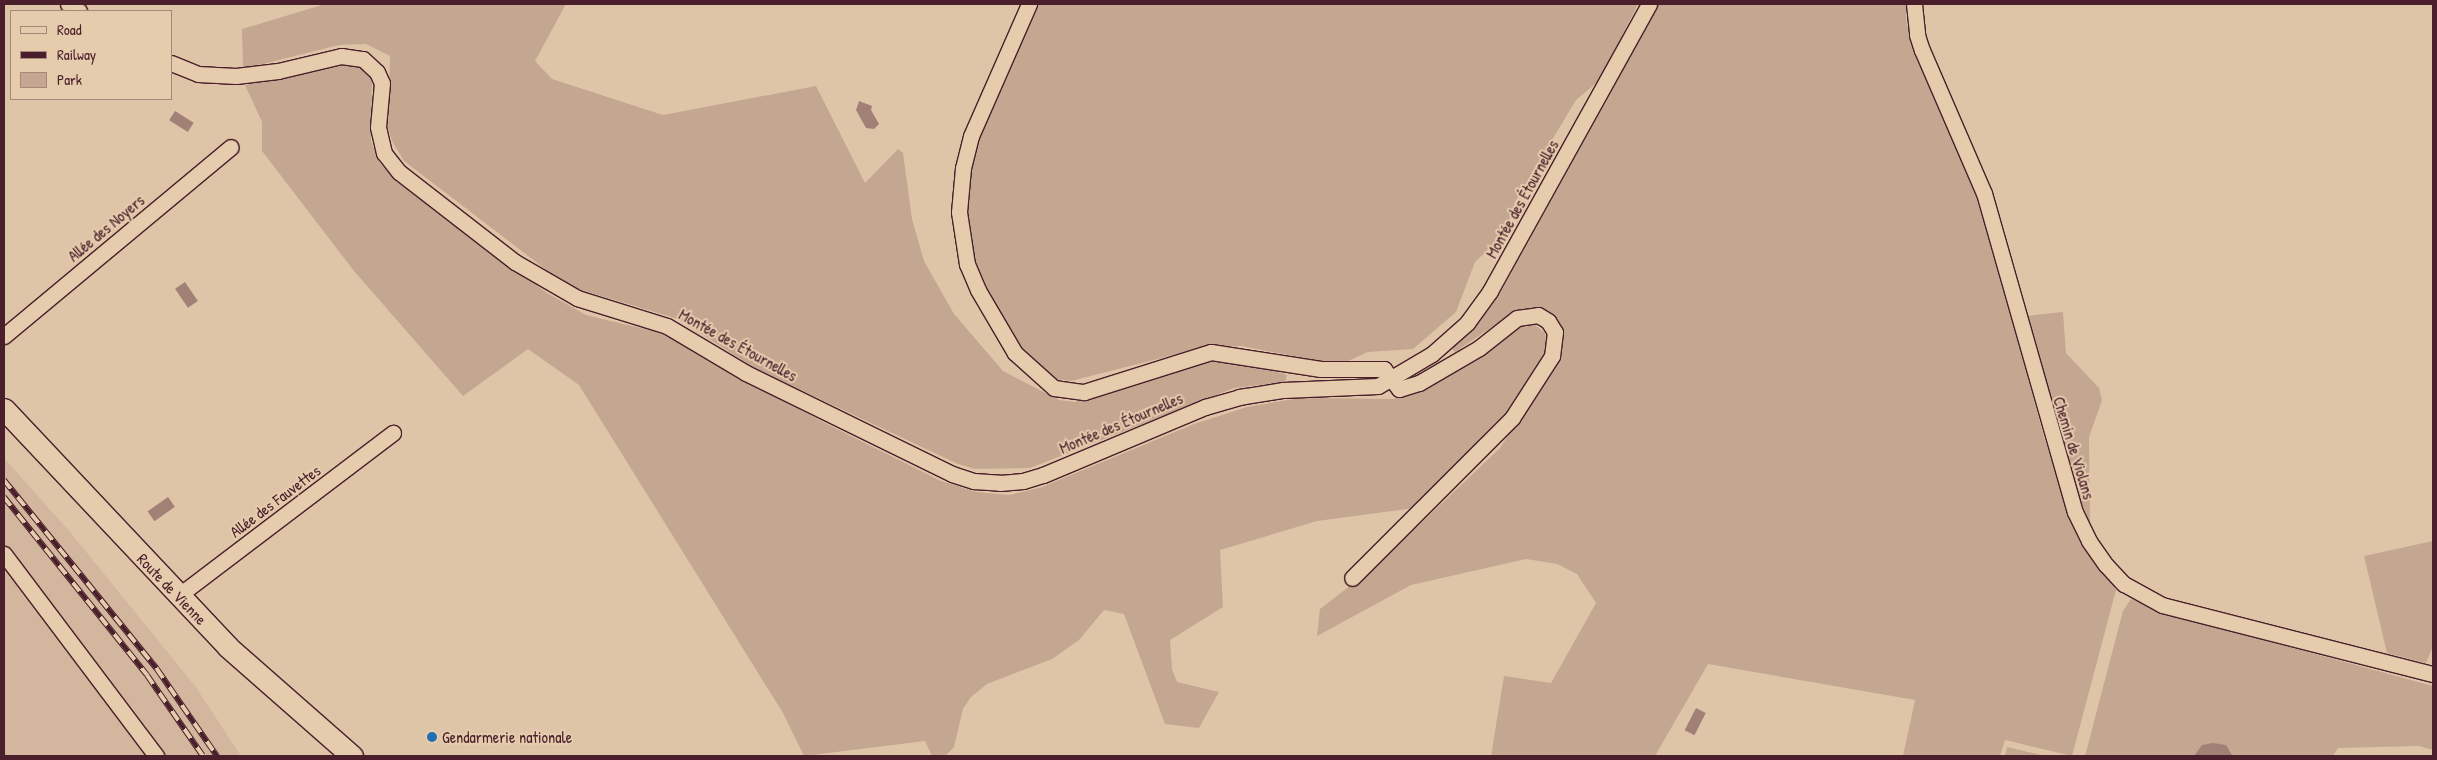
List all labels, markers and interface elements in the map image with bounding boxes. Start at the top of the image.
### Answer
legend [10,10,172,100]
text: Road [57,19,82,40]
text: Railway [57,44,96,65]
text: Park [57,69,82,90]
street label: Montée des Étournelles [1482,137,1562,261]
street label: Allée des Noyers [64,190,148,266]
street label: Montée des Étournelles [676,305,800,385]
street label: Montée des Étournelles [1056,388,1186,458]
street label: Chemin de Violans [2049,394,2099,502]
street label: Allée des Fauvettes [226,461,324,541]
street label: Route de Vienne [133,549,211,629]
place label: Gendarmerie nationale [442,727,572,747]
marker: Gendarmerie nationale [426,731,438,743]

